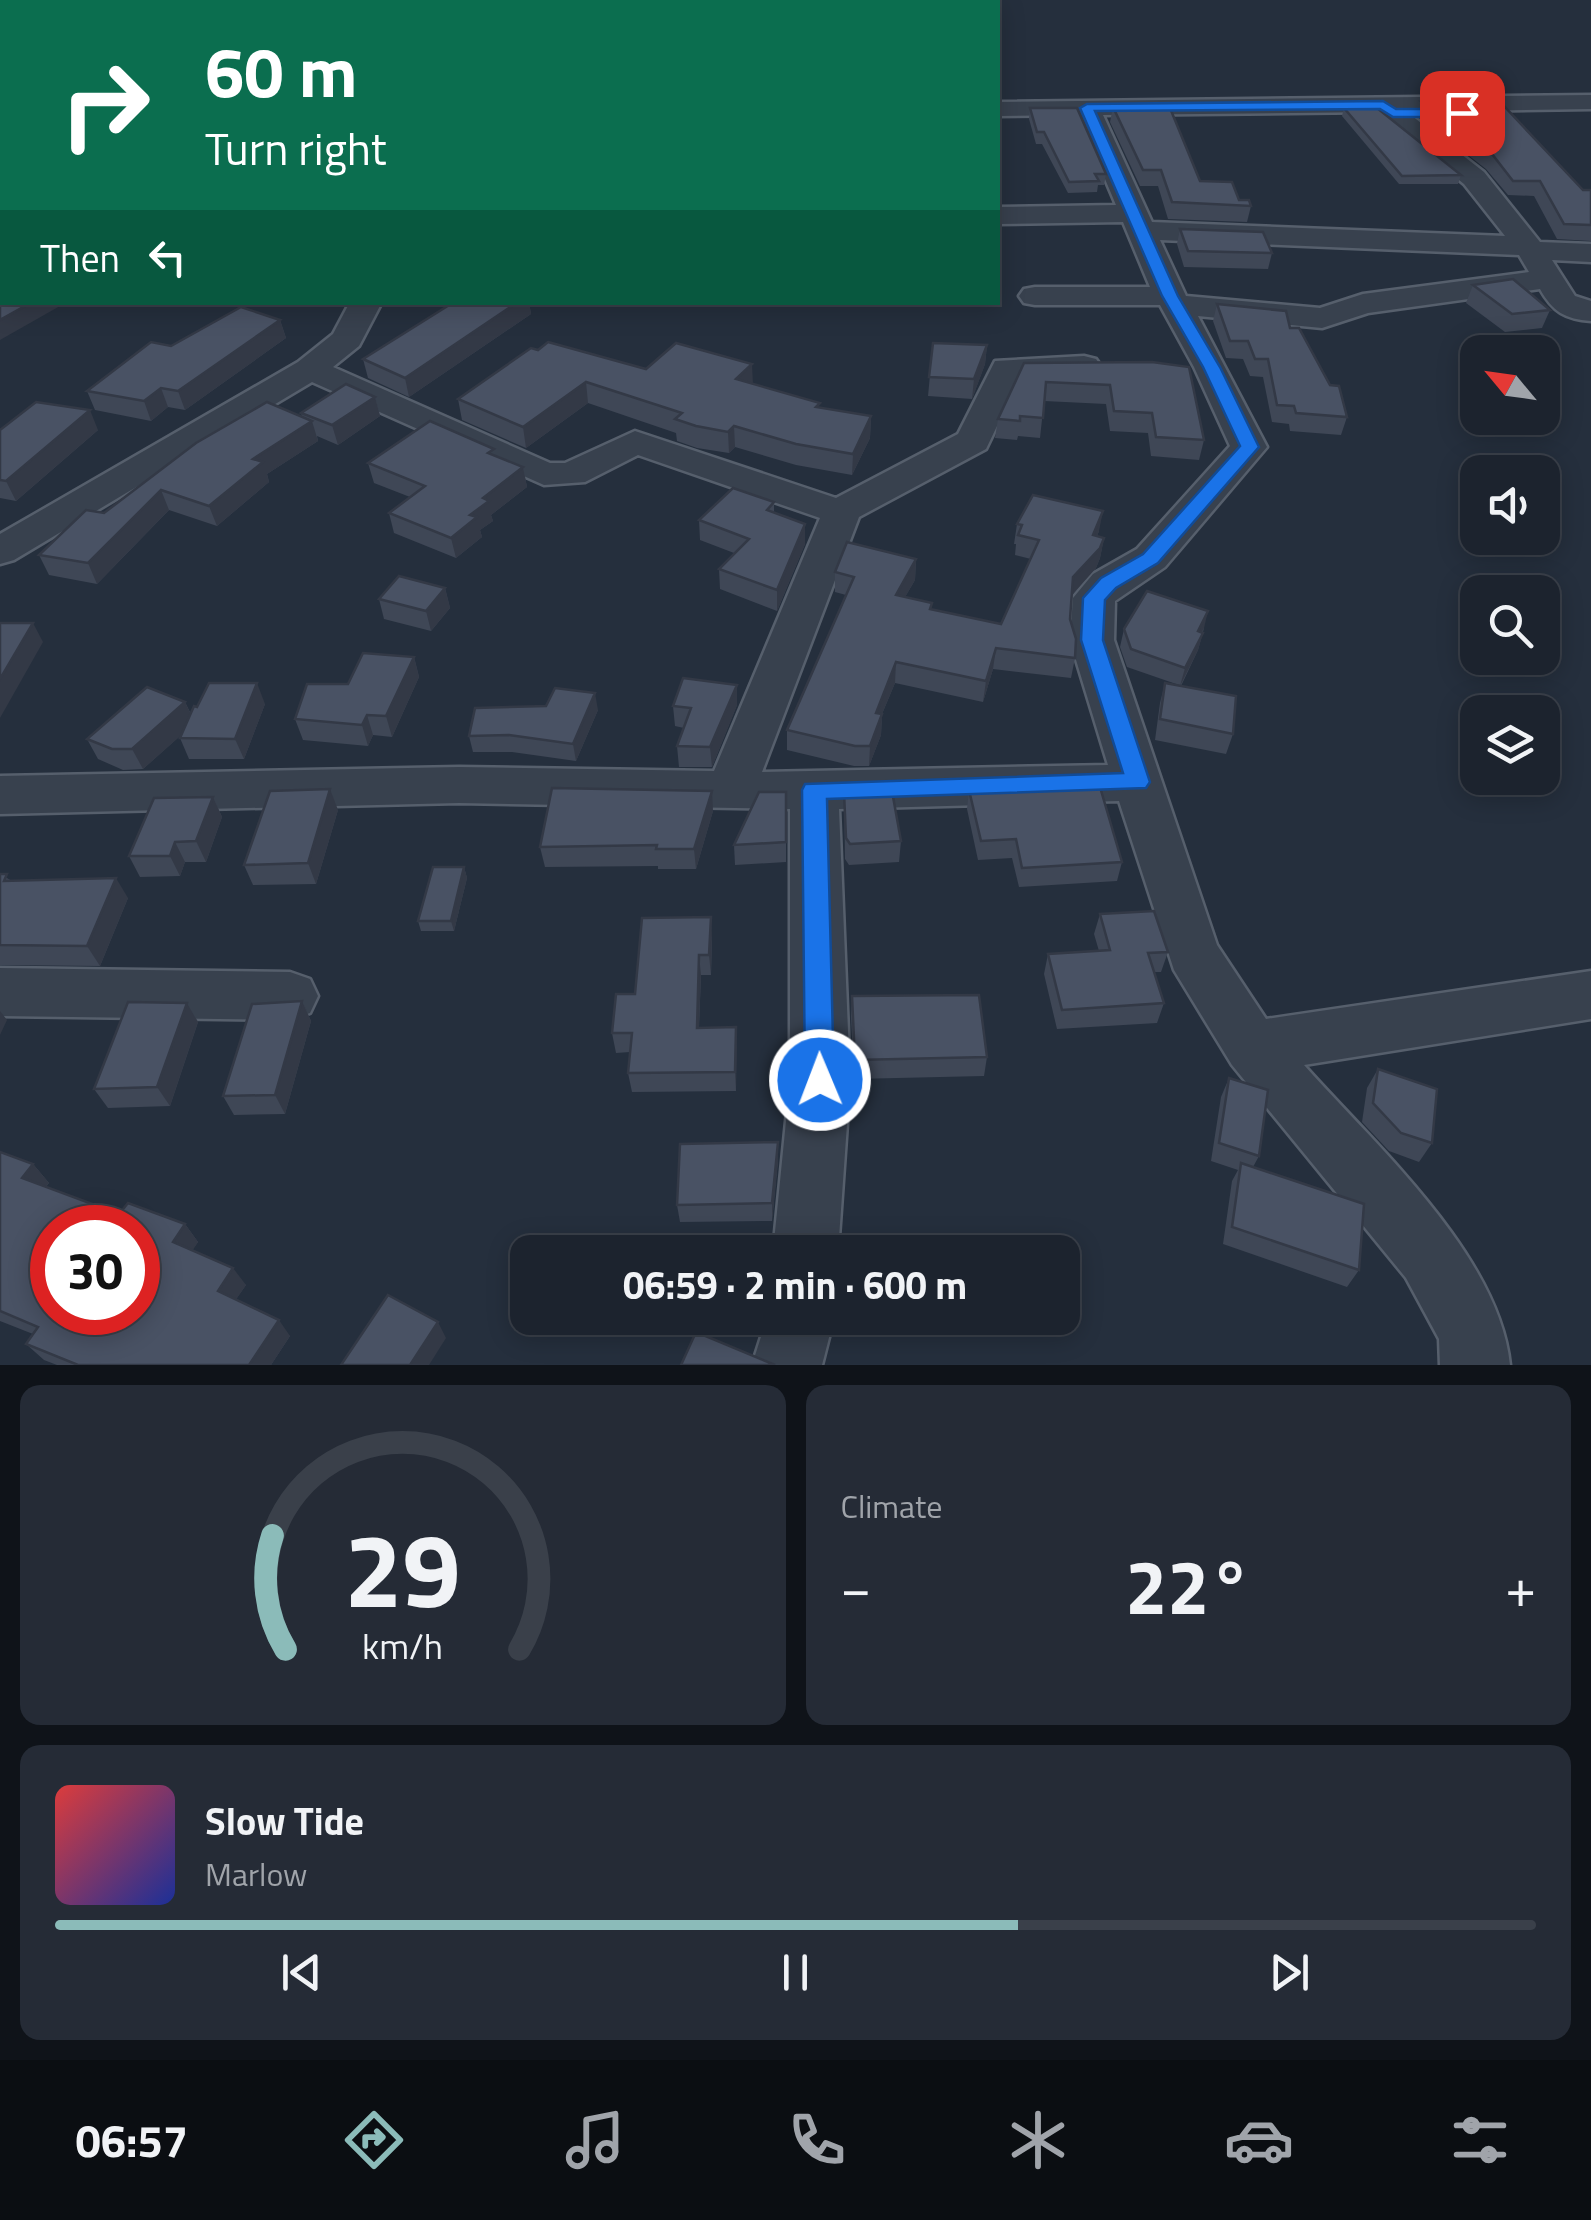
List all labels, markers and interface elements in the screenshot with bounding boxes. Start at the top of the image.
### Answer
text: 60 m [205,18,358,124]
icon: right [40,40,170,170]
pin [1420,71,1505,156]
icon: arrive [1435,86,1490,141]
text: Turn right [205,114,387,182]
text: Then [40,229,120,287]
icon: left [140,230,195,285]
north arrow [1460,335,1560,435]
map controls [1460,335,1560,795]
button: sound [1460,455,1560,555]
button: search [1460,575,1560,675]
button: layers [1460,695,1560,795]
position arrow [768,1028,872,1132]
speed limit sign: 30 [30,1205,160,1335]
text: 06:59 · 2 min · 600 m [623,1256,967,1314]
text: Climate [841,1482,942,1530]
text: 29 [345,1489,461,1647]
text: 22° [1125,1529,1251,1643]
text: − [841,1545,871,1628]
text: + [1505,1545,1536,1628]
text: km/h [362,1618,443,1673]
text: Slow Tide [205,1792,364,1850]
text: Marlow [205,1850,308,1898]
icon: previous [274,1945,329,2000]
icon: pause [768,1945,823,2000]
icon: next [1262,1945,1317,2000]
icon: directions [339,2105,409,2175]
icon: music [560,2105,630,2175]
icon: phone [782,2105,852,2175]
icon: climate [1003,2105,1073,2175]
icon: car [1224,2105,1294,2175]
icon: filters [1445,2105,1515,2175]
text: 06:57 [76,2106,188,2174]

